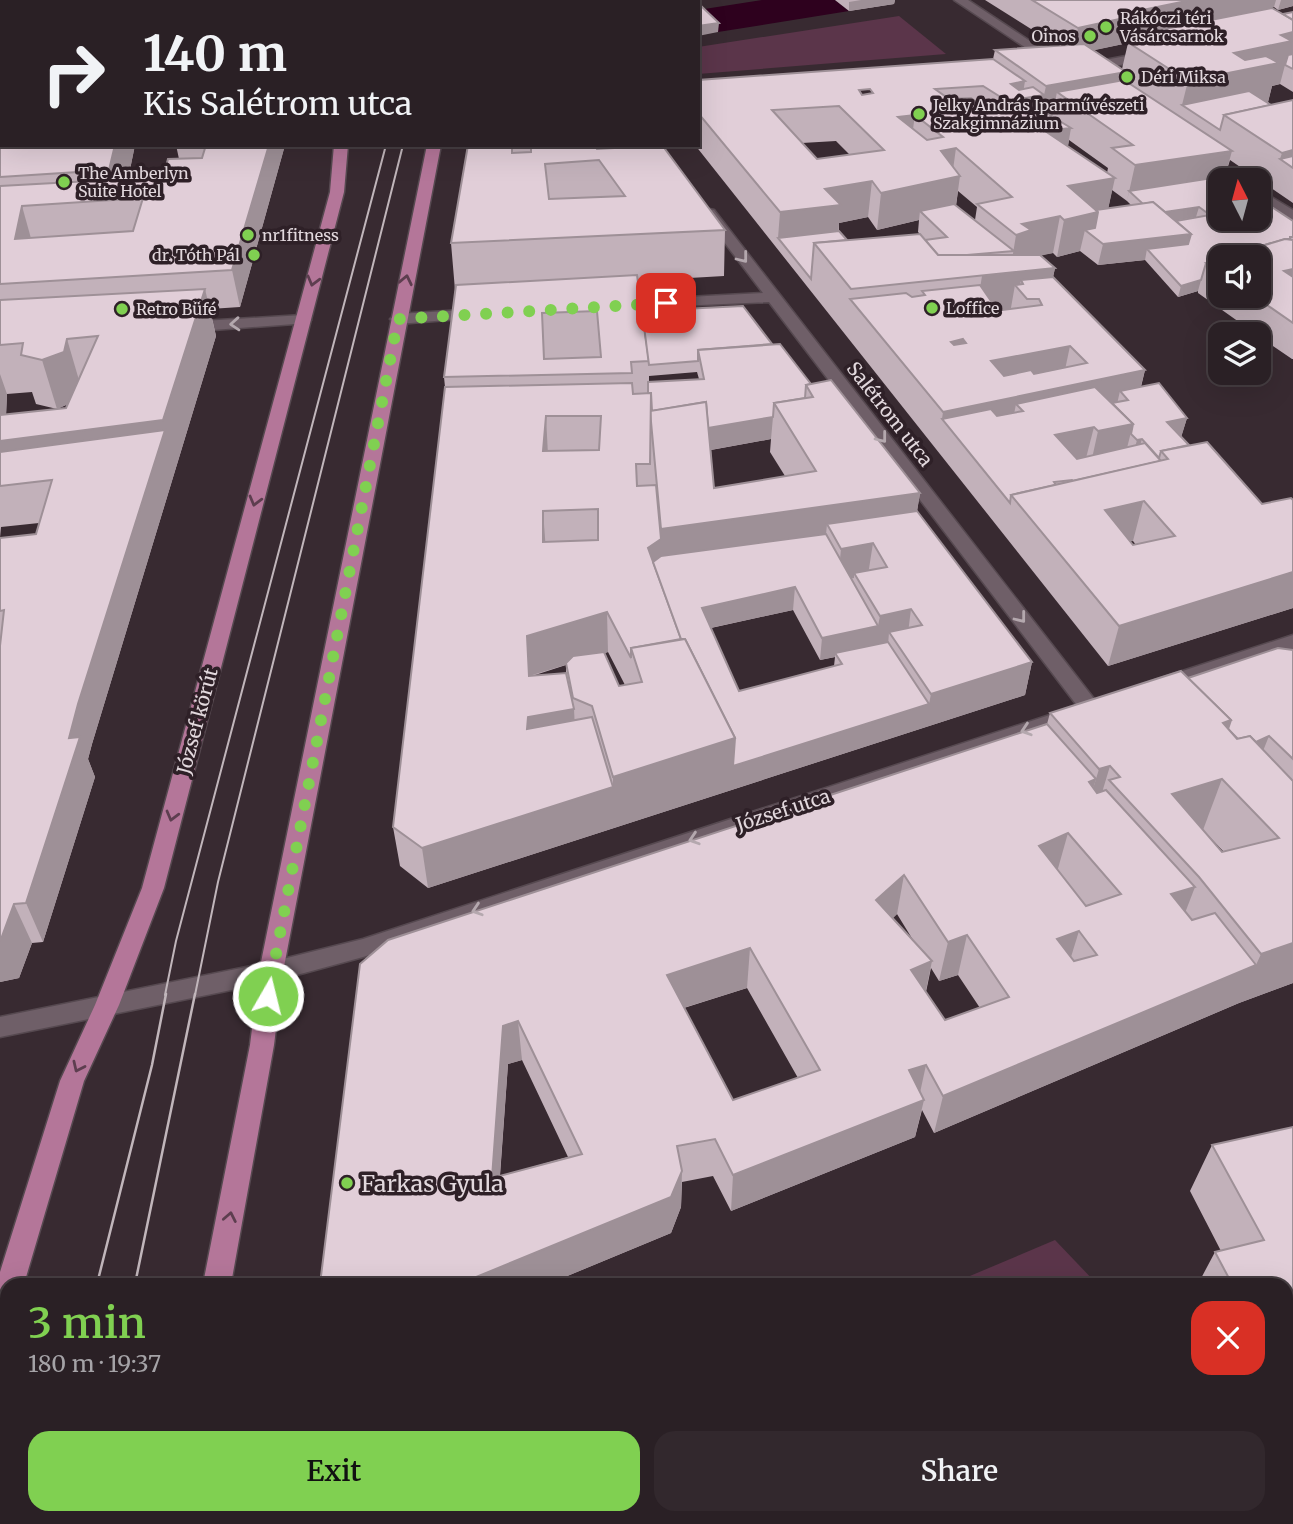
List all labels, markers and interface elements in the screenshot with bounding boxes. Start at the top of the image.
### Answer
place label: Rákóczi téri Vásárcsarnok [1119,8,1225,46]
marker: Rákóczi téri Vásárcsarnok [1098,19,1114,35]
text: 140 m [143,23,287,84]
place label: Oinos [1031,26,1076,46]
icon: right [28,28,119,119]
marker: Oinos [1082,28,1098,44]
place label: Déri Miksa [1141,67,1226,87]
marker: Déri Miksa [1119,69,1135,85]
text: Kis Salétrom utca [143,84,412,124]
place label: Jelky András Iparművészeti Szakgimnázium [932,95,1144,133]
marker: Jelky András Iparművészeti Szakgimnázium [911,106,927,122]
place label: The Amberlyn Suite Hotel [78,163,189,201]
north arrow [1208,168,1270,231]
map controls [1208,168,1271,385]
marker: The Amberlyn Suite Hotel [56,174,72,190]
place label: nr1fitness [262,225,339,245]
marker: nr1fitness [240,227,256,243]
place label: dr. Tóth Pál [152,245,240,265]
button: sound [1208,245,1271,308]
marker: dr. Tóth Pál [246,247,262,263]
one-way arrow [734,250,747,262]
pin [636,273,696,333]
one-way arrow [397,274,412,286]
one-way arrow [307,275,321,287]
icon: arrive [647,284,685,322]
place label: Loffice [946,298,999,318]
place label: Retro Büfé [136,299,216,319]
marker: Loffice [924,300,940,316]
marker: Retro Büfé [114,301,130,317]
one-way arrow [229,317,240,332]
button: layers [1208,322,1271,385]
street label: Salétrom utca [842,357,938,471]
one-way arrow [873,430,886,442]
one-way arrow [249,495,263,507]
one-way arrow [1012,610,1025,623]
street label: József körút [171,665,223,778]
one-way arrow [1021,722,1033,737]
street label: József utca [732,784,833,837]
one-way arrow [166,810,180,822]
one-way arrow [688,831,700,845]
one-way arrow [472,902,484,916]
position arrow [231,959,305,1033]
one-way arrow [72,1060,86,1072]
place label: Farkas Gyula [361,1169,504,1198]
marker: Farkas Gyula [339,1175,355,1191]
one-way arrow [221,1211,236,1223]
text: 3 min [28,1297,146,1349]
button: close [1191,1301,1265,1375]
text: 180 m · 19:37 [28,1349,161,1378]
button: Exit [28,1431,640,1511]
button: Share [654,1431,1265,1511]

